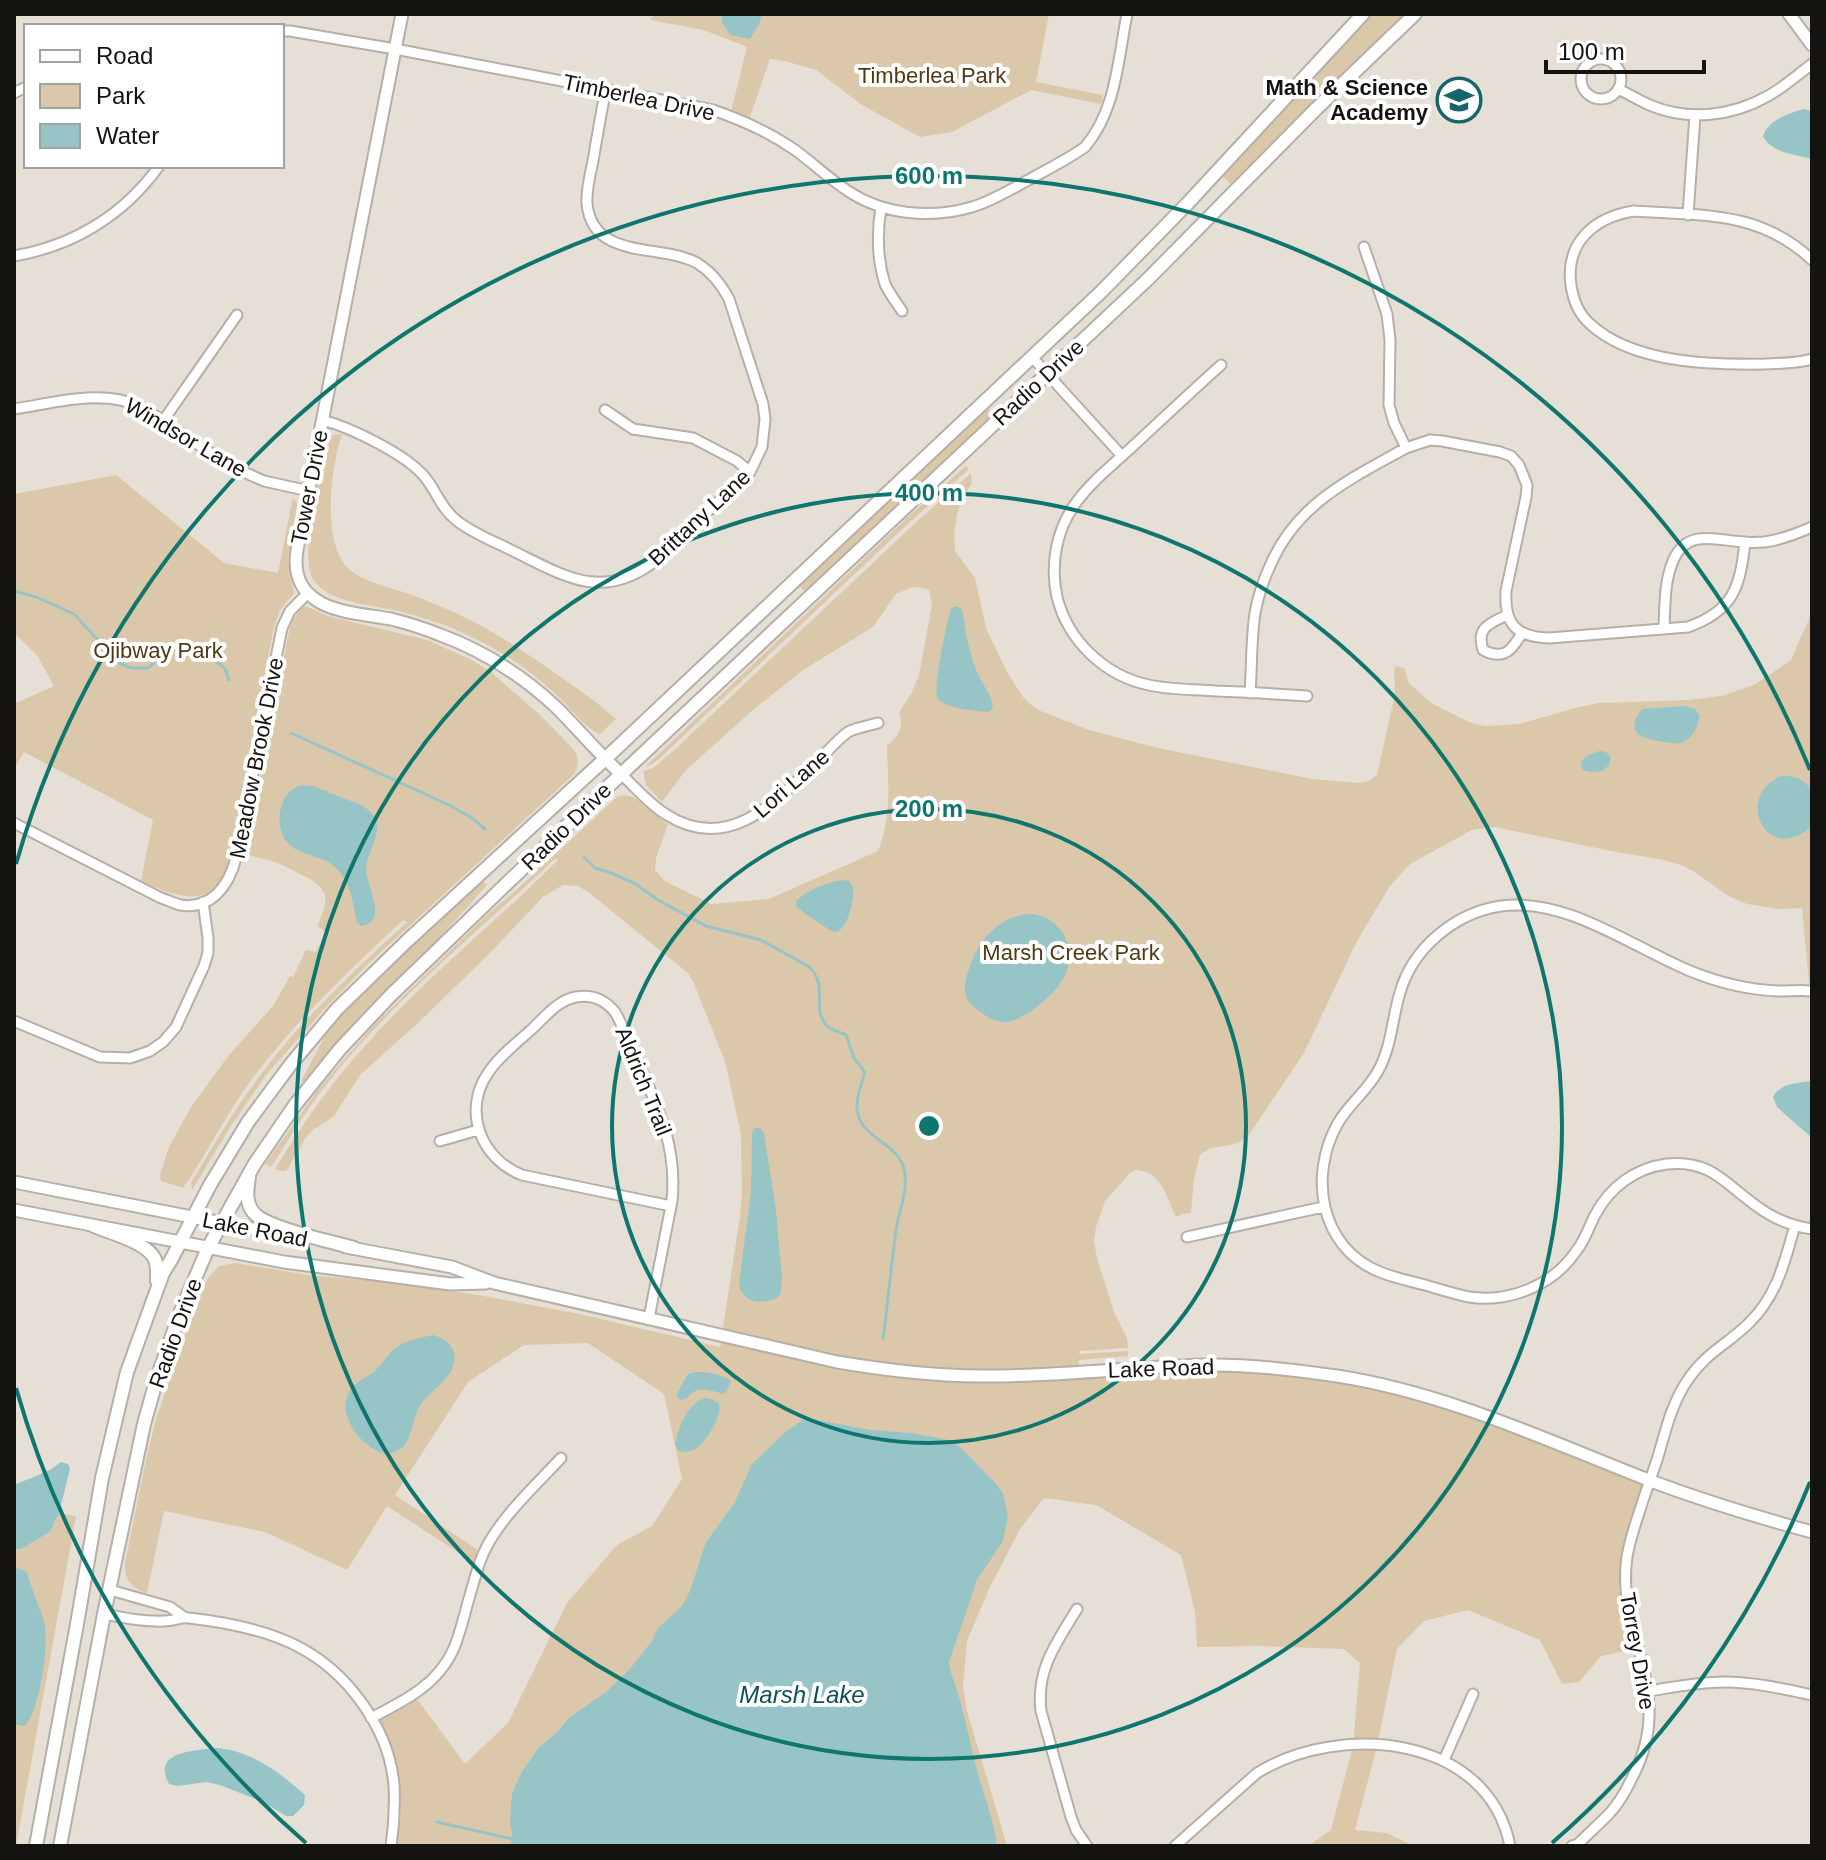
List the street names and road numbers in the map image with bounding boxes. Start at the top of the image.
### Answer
street label: Timberlea Drive [561,69,717,126]
street label: Radio Drive [988,334,1089,431]
street label: Windsor Lane [121,393,251,482]
street label: Tower Drive [286,428,333,546]
street label: Brittany Lane [643,464,755,571]
street label: Meadow Brook Drive [225,655,288,861]
street label: Lori Lane [749,744,834,823]
street label: Radio Drive [516,777,616,875]
street label: Aldrich Trail [610,1023,677,1139]
street label: Lake Road [200,1207,310,1252]
street label: Radio Drive [144,1275,207,1391]
street label: Lake Road [1107,1354,1215,1383]
street label: Torrey Drive [1615,1591,1660,1712]

